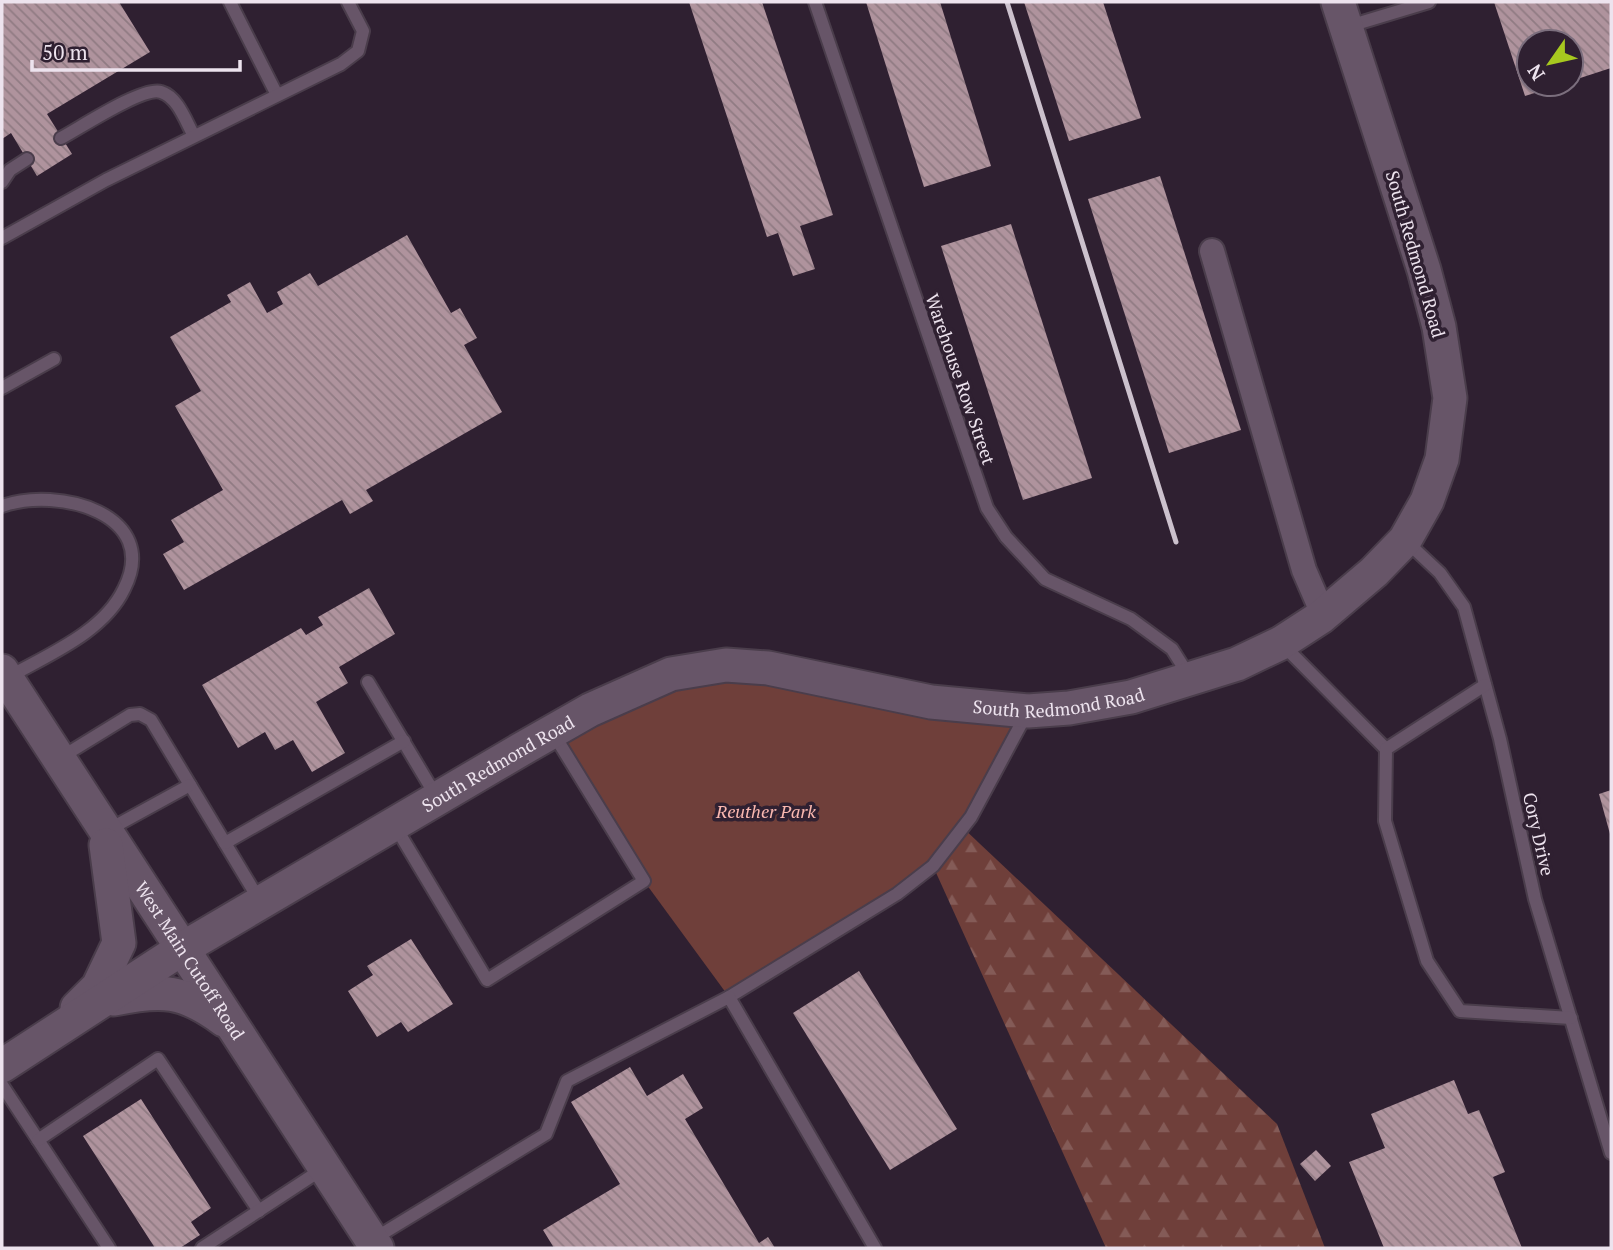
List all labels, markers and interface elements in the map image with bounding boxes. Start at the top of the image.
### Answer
scale bar [32,28,240,72]
north arrow [1515,28,1585,98]
text: 50 m [42,38,88,66]
text: N [1521,59,1550,86]
street label: South Redmond Road [1381,168,1451,340]
street label: Warehouse Row Street [920,290,1002,468]
street label: South Redmond Road [972,682,1147,723]
street label: South Redmond Road [417,710,578,817]
street label: Cory Drive [1518,790,1560,878]
park label: Reuther Park [715,799,816,823]
street label: West Main Cutoff Road [130,876,250,1044]

